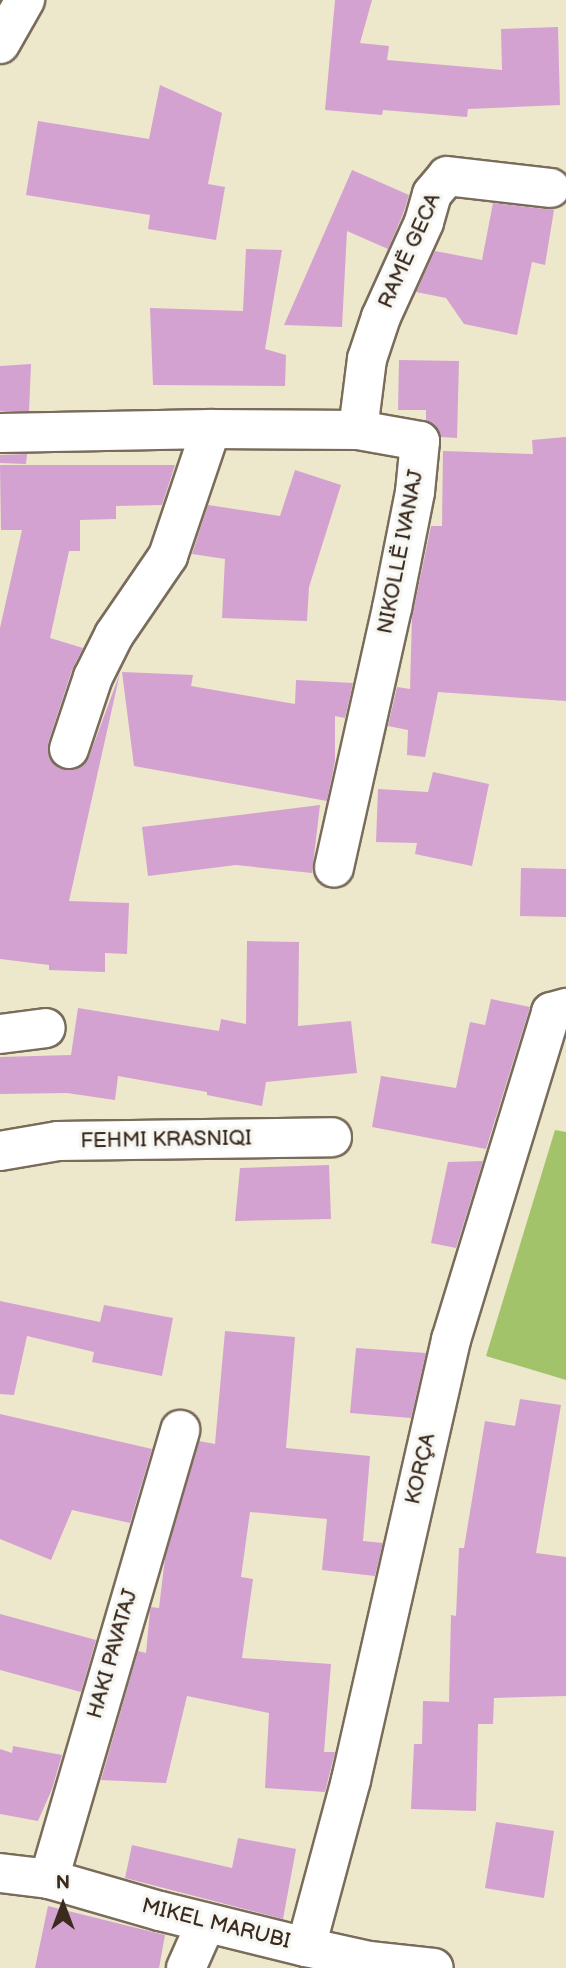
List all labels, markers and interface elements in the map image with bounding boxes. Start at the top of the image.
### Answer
street label: RAMË GECA [373,190,447,312]
street label: NIKOLLË IVANAJ [373,468,429,636]
street label: FEHMI KRASNIQI [80,1126,252,1154]
street label: KORÇA [401,1431,441,1507]
street label: HAKI PAVATAJ [83,1586,143,1722]
north arrow [28,1870,98,1940]
text: N [56,1872,70,1895]
street label: MIKEL MARUBI [139,1893,293,1955]

